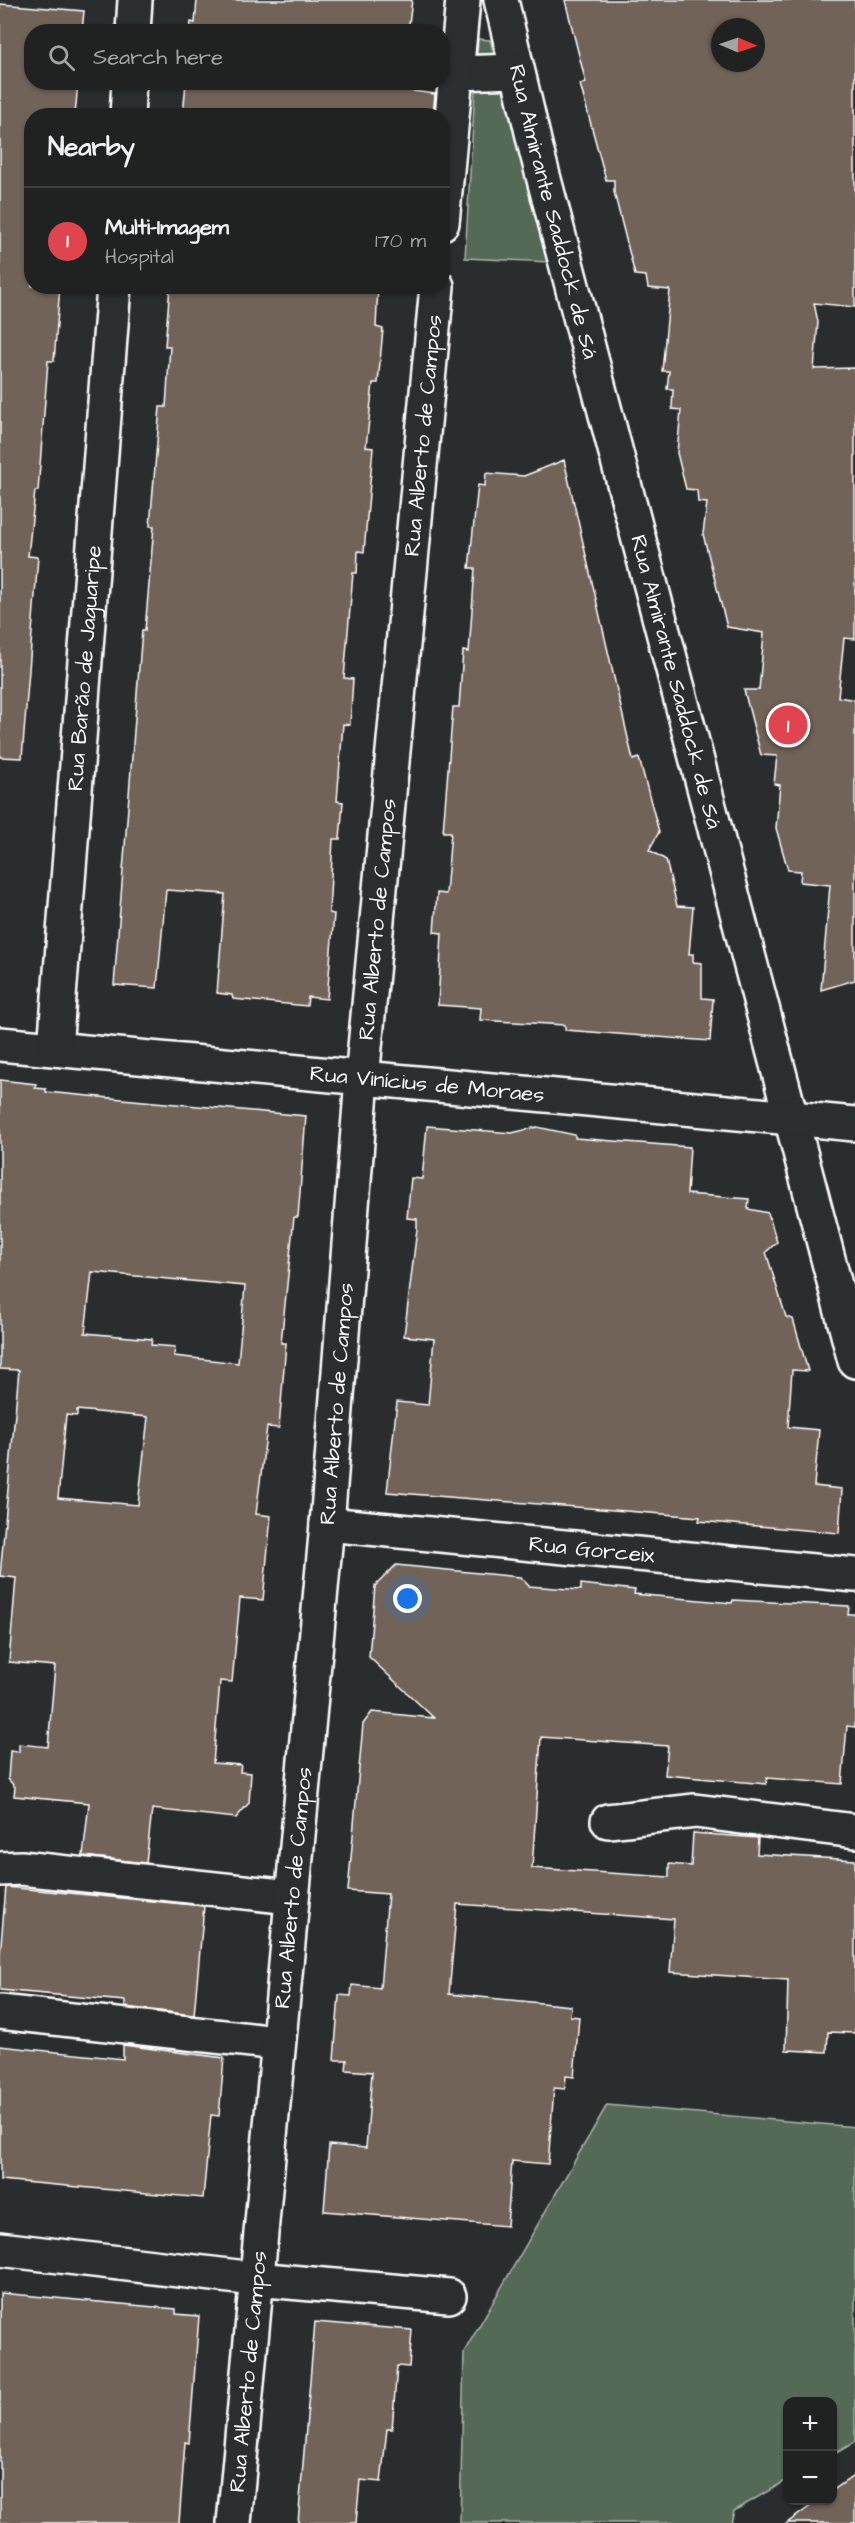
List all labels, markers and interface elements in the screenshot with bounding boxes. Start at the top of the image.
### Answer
north arrow [711,18,765,72]
search box [24,24,450,90]
icon: search [45,41,78,74]
text: Search here [93,42,223,73]
street label: Rua Almirante Saddock de Sá [501,61,606,362]
text: Nearby [48,129,135,165]
text: Multi-Imagem [105,212,229,243]
text: 1 [66,227,69,255]
text: 170 m [375,227,426,255]
text: Hospital [105,243,174,271]
street label: Rua Alberto de Campos [396,313,450,558]
street label: Rua Almirante Saddock de Sá [623,531,730,832]
street label: Rua Barão de Jaguaripe [59,544,109,792]
pin: 1 [768,702,808,748]
street label: Rua Alberto de Campos [350,797,404,1042]
street label: Rua Vinícius de Moraes [308,1058,546,1110]
street label: Rua Alberto de Campos [312,1282,361,1526]
street label: Rua Gorceix [527,1528,657,1571]
your location [393,1584,422,1613]
street label: Rua Alberto de Campos [266,1766,320,2010]
street label: Rua Alberto de Campos [221,2249,275,2494]
map controls [783,2397,837,2505]
button: + [783,2397,837,2451]
button: − [783,2451,837,2505]

